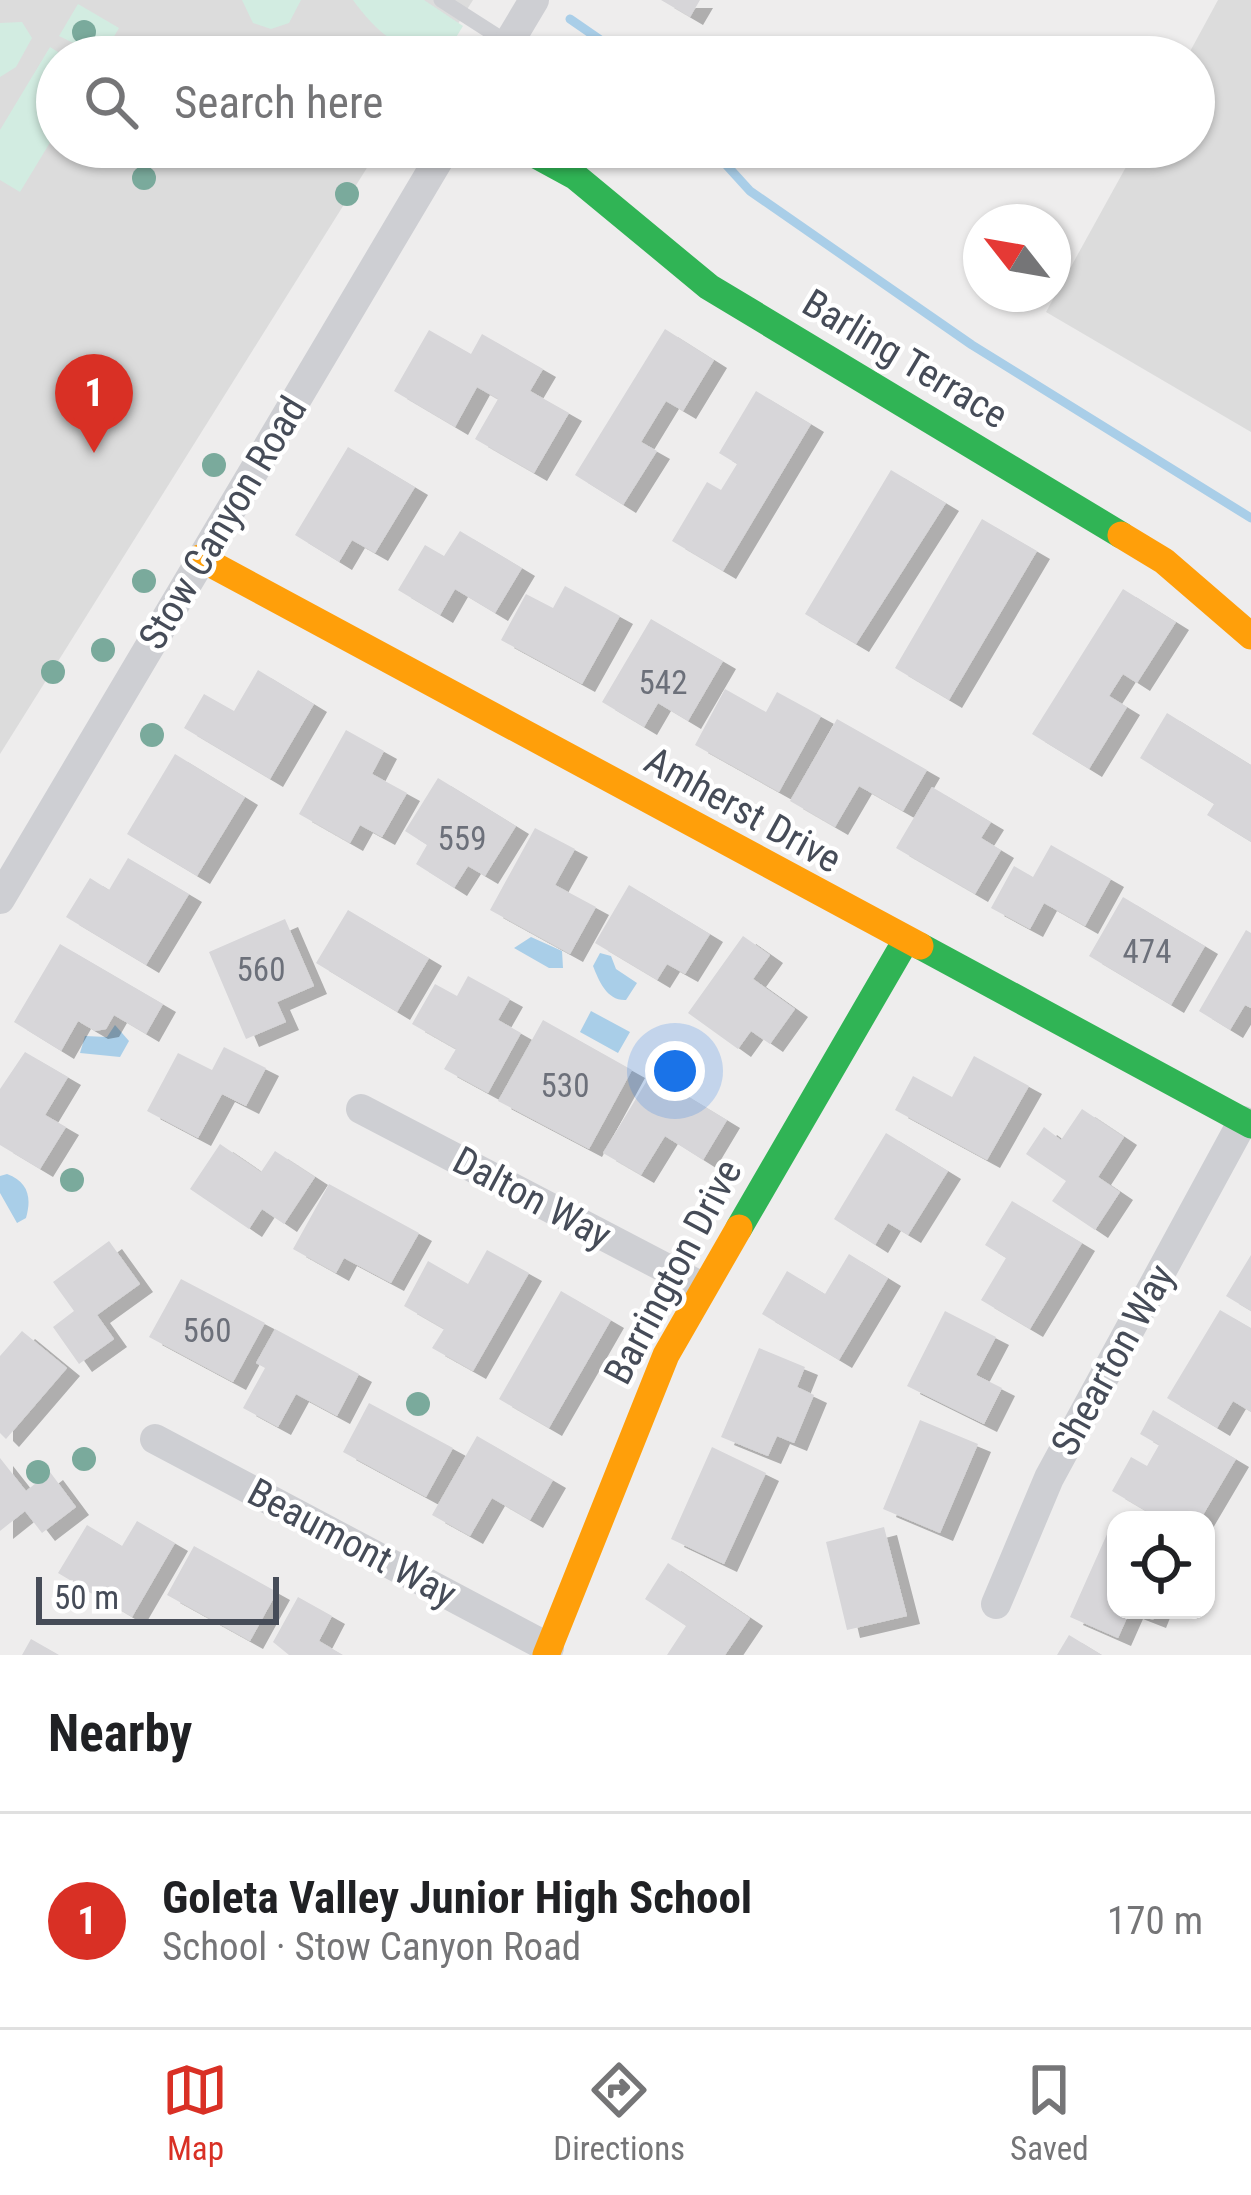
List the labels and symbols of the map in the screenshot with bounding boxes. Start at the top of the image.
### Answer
north arrow [963,204,1071,312]
street label: Barling Terrace [794,280,1016,438]
pin: 1 [55,354,133,453]
street label: Stow Canyon Road [129,388,317,658]
house number: 542 [639,663,687,702]
street label: Amherst Drive [637,737,849,883]
house number: 559 [438,819,486,858]
house number: 474 [1123,932,1171,971]
house number: 560 [237,950,285,989]
your location [645,1041,705,1101]
house number: 530 [541,1066,589,1105]
street label: Dalton Way [445,1137,619,1259]
street label: Barrington Drive [595,1152,751,1392]
street label: Shearton Way [1042,1257,1184,1463]
house number: 560 [183,1311,231,1350]
street label: Beaumont Way [240,1469,464,1617]
scale bar [36,1571,279,1624]

